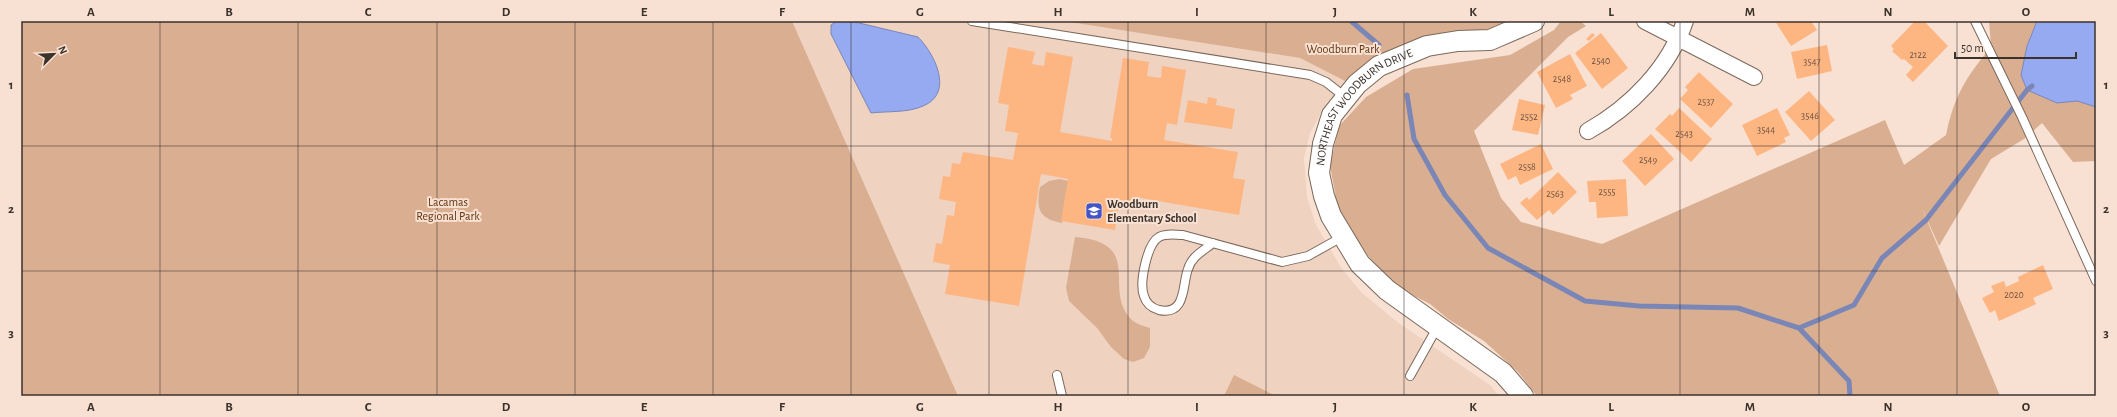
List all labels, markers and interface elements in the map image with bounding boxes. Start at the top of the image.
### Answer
text: A [87,6,95,19]
text: B [225,6,233,19]
text: C [365,6,372,19]
text: D [502,6,511,19]
text: E [641,6,648,19]
text: F [779,6,786,19]
text: G [916,6,924,19]
text: H [1053,6,1063,19]
text: I [1195,6,1199,19]
text: J [1333,6,1337,19]
text: K [1469,6,1477,19]
text: L [1608,6,1614,19]
text: M [1745,6,1755,19]
text: N [1883,6,1893,19]
text: O [2022,6,2031,19]
north arrow [34,34,74,74]
scale bar [1955,34,2076,60]
text: 50 m [1961,42,1984,54]
park label: Woodburn Park [1306,43,1380,55]
text: N [56,44,69,56]
street label: NORTHEAST WOODBURN DRIVE [1314,47,1415,167]
house number: 2122 [1909,50,1927,60]
house number: 2540 [1592,56,1610,66]
house number: 3547 [1803,57,1821,67]
house number: 2548 [1553,74,1571,84]
text: 1 [9,79,13,92]
text: 1 [2104,79,2108,92]
house number: 2537 [1697,97,1715,107]
house number: 3546 [1801,111,1819,121]
house number: 2552 [1520,112,1538,122]
house number: 3544 [1757,125,1775,135]
house number: 2543 [1675,129,1693,139]
house number: 2549 [1639,155,1657,165]
house number: 2558 [1518,162,1536,172]
house number: 2555 [1598,187,1616,197]
house number: 2563 [1546,189,1564,199]
park label: Lacamas Regional Park [416,196,480,222]
place label: Woodburn Elementary School [1107,198,1197,225]
school or university icon: Woodburn Elementary School [1084,201,1104,221]
text: 2 [8,203,14,216]
text: 2 [2103,203,2109,216]
house number: 2020 [2004,290,2024,300]
text: 3 [8,327,14,340]
text: 3 [2103,327,2109,340]
text: A [87,401,95,414]
text: B [225,401,233,414]
text: C [365,401,372,414]
text: D [502,401,511,414]
text: E [641,401,648,414]
text: F [779,401,786,414]
text: G [916,401,924,414]
text: H [1053,401,1063,414]
text: I [1195,401,1199,414]
text: J [1333,401,1337,414]
text: K [1469,401,1477,414]
text: L [1608,401,1614,414]
text: M [1745,401,1755,414]
text: N [1883,401,1893,414]
text: O [2022,401,2031,414]

